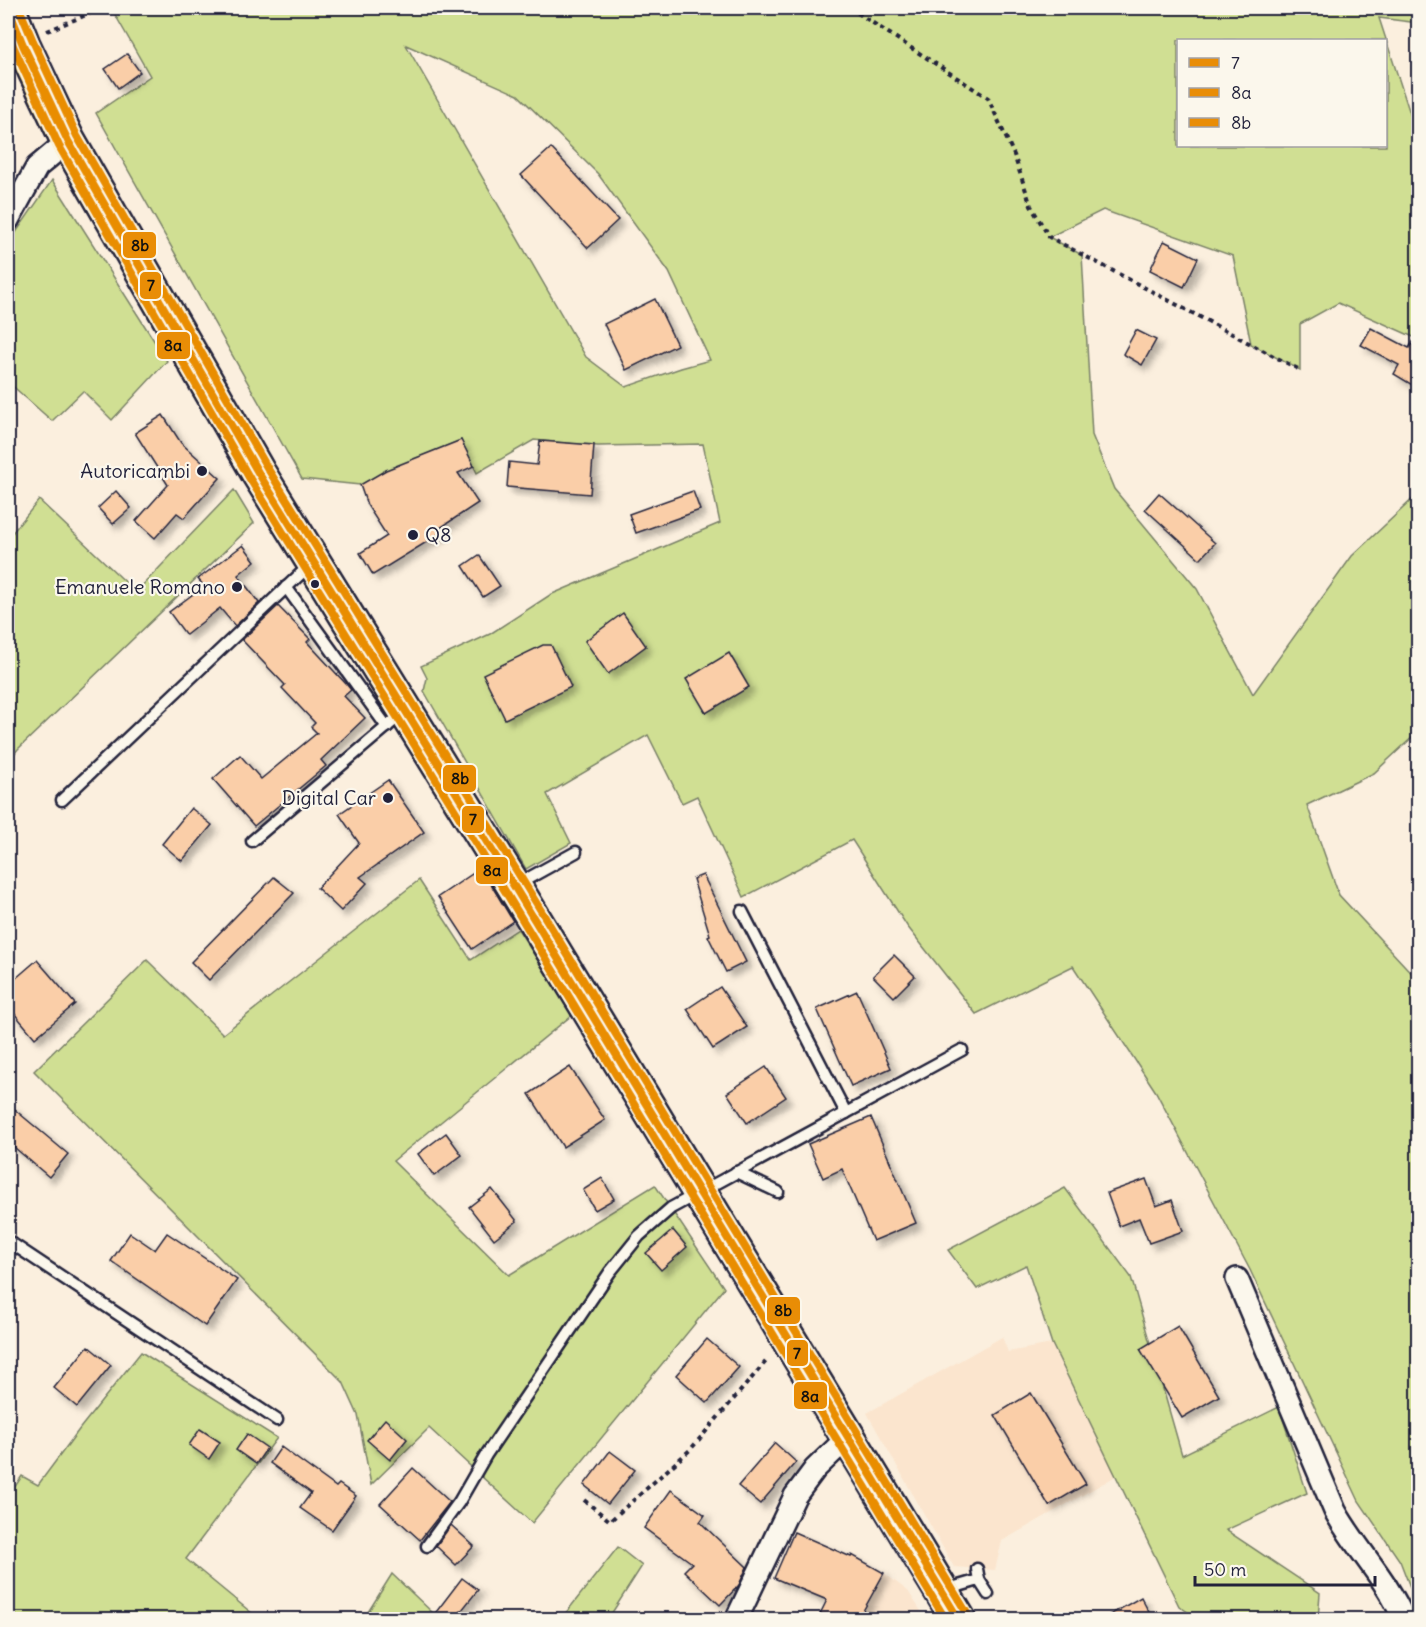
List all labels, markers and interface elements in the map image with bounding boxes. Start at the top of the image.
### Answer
legend [1177,39,1387,147]
text: 7 [1231,51,1240,74]
text: 8a [1231,81,1252,104]
text: 8b [1231,111,1251,134]
line badge: 8b [122,231,157,259]
text: 8b [131,235,149,255]
line badge: 7 [139,271,162,300]
text: 7 [147,275,155,295]
line badge: 8a [156,331,191,360]
text: 8a [164,335,182,355]
place label: Autoricambi [80,458,190,483]
marker: Autoricambi [195,464,209,478]
place label: Q8 [425,522,452,547]
marker: Q8 [406,528,420,542]
place label: Emanuele Romano [55,574,225,599]
unlabelled marker [309,578,321,590]
marker: Emanuele Romano [230,580,244,594]
line badge: 8b [442,764,477,793]
text: 8b [451,768,469,788]
place label: Digital Car [282,785,376,810]
marker: Digital Car [381,791,395,805]
line badge: 7 [461,805,485,834]
text: 7 [469,809,477,829]
line badge: 8a [475,856,509,885]
text: 8a [483,860,501,880]
line badge: 8b [766,1296,801,1325]
text: 8b [774,1300,792,1320]
line badge: 7 [786,1339,809,1367]
text: 7 [793,1343,801,1363]
line badge: 8a [793,1381,828,1410]
text: 8a [801,1386,819,1406]
scale bar [1195,1549,1375,1587]
text: 50 m [1204,1558,1246,1581]

